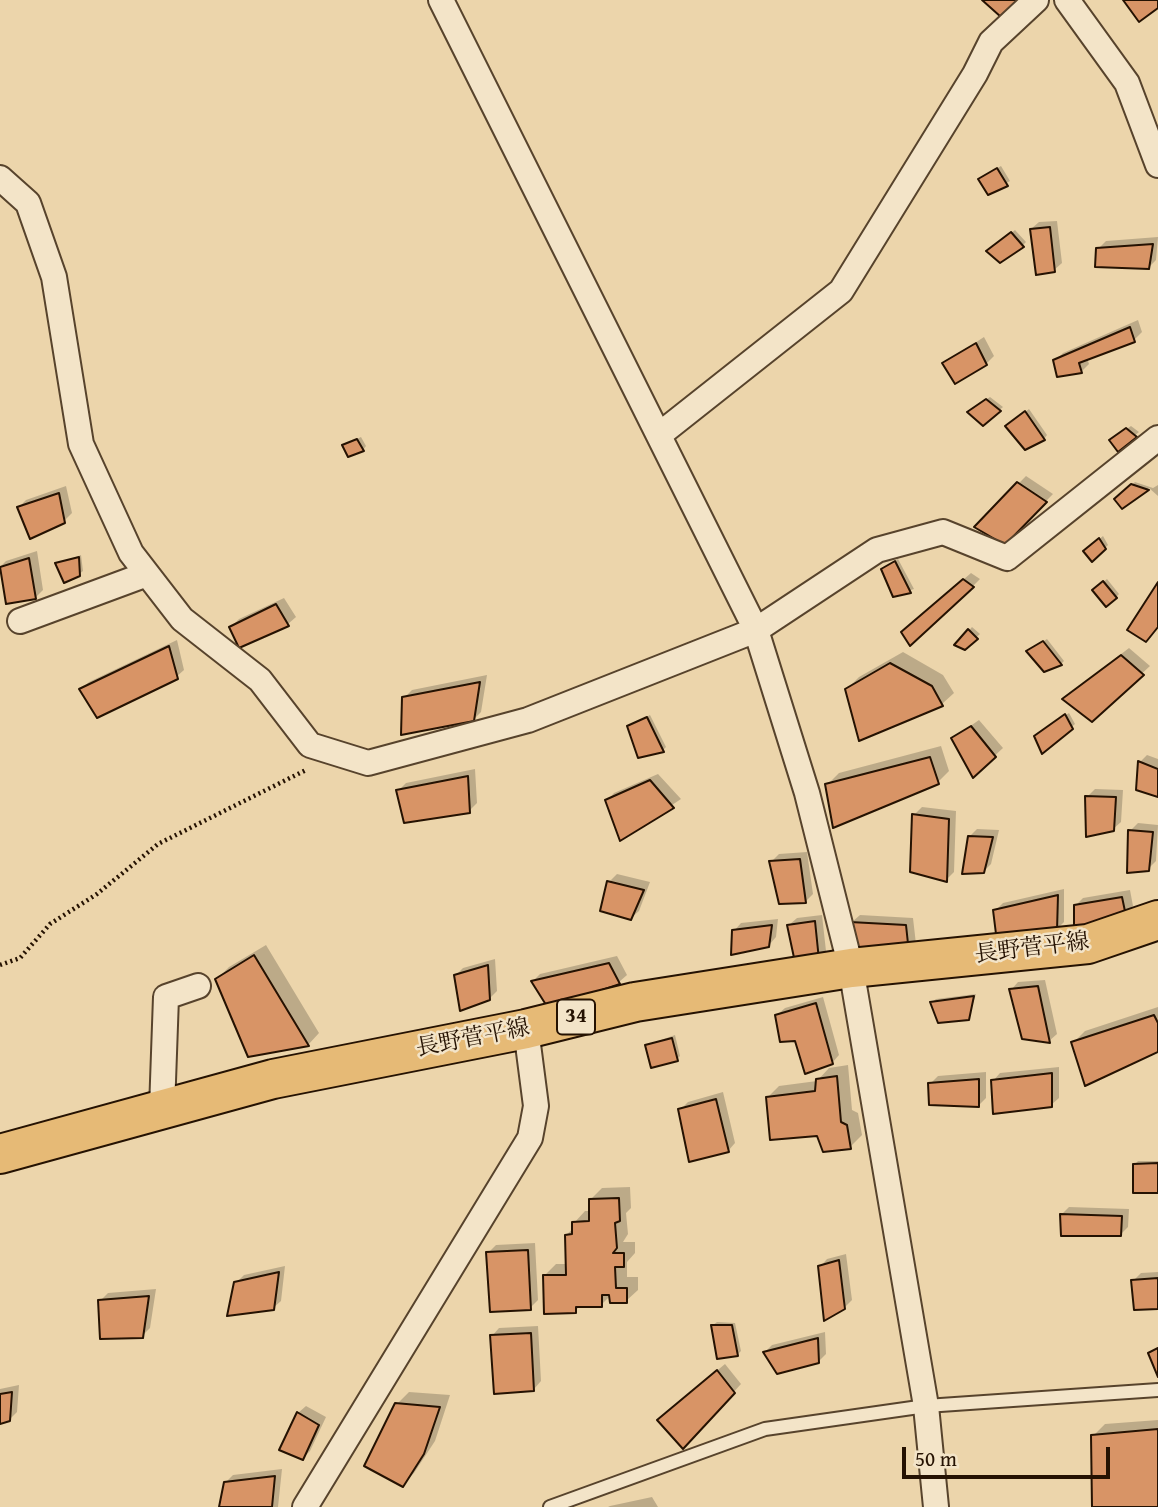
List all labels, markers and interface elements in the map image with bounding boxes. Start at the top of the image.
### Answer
street label: 長野菅平線 [973,928,1091,970]
road number: 34 [557,1000,595,1034]
street label: 長野菅平線 [414,1014,532,1064]
scale bar [906,1434,1114,1478]
text: 50 m [915,1443,957,1474]

